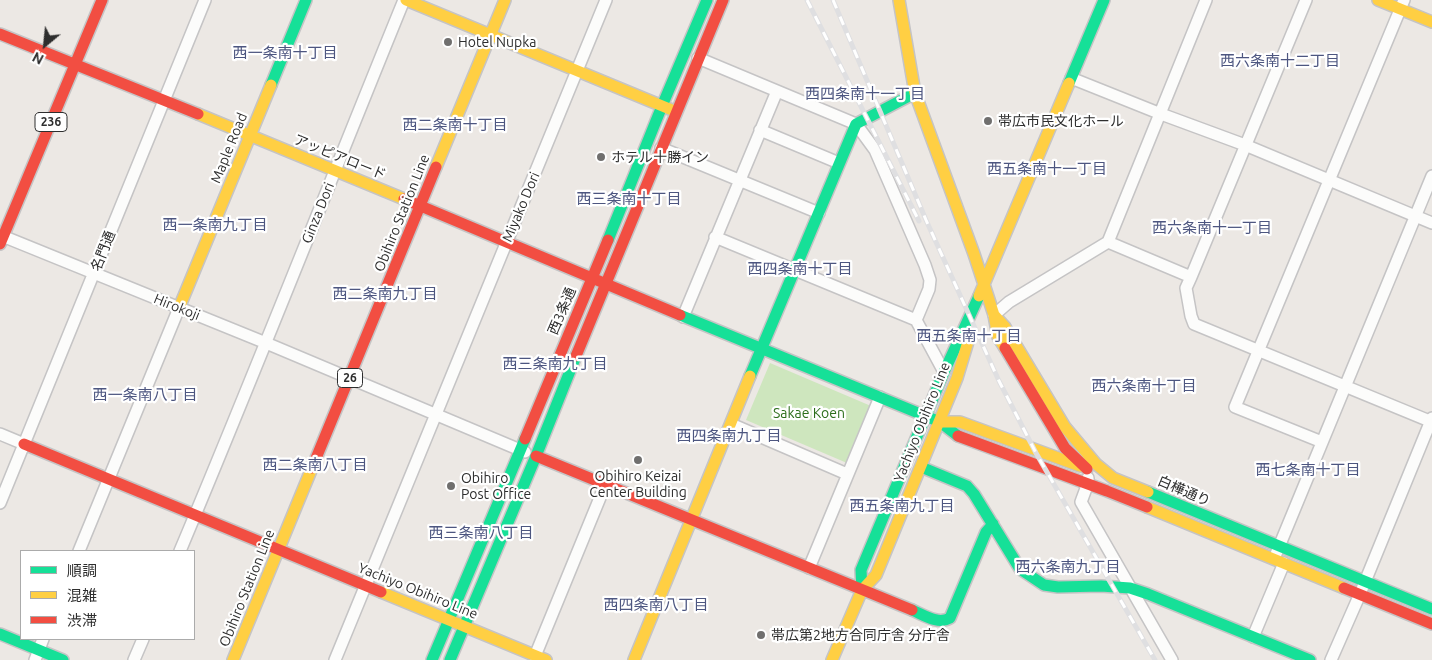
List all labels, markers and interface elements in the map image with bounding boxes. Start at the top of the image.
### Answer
north arrow [20,20,70,70]
place label: Hotel Nupka [458,34,536,50]
marker: Hotel Nupka [442,36,454,48]
district label: 西一条南十丁目 [233,44,337,62]
text: N [30,49,46,68]
district label: 西六条南十二丁目 [1220,52,1340,70]
district label: 西四条南十一丁目 [805,85,925,103]
street label: Maple Road [207,110,251,186]
road number: 236 [35,112,67,132]
place label: 帯広市民文化ホール [998,113,1124,129]
marker: 帯広市民文化ホール [982,115,994,127]
district label: 西二条南十丁目 [403,116,507,134]
street label: アッピアロード [291,131,389,183]
place label: ホテル十勝イン [611,149,709,165]
marker: ホテル十勝イン [595,151,607,163]
street label: Obihiro Station Line [371,152,433,274]
district label: 西五条南十一丁目 [987,160,1107,178]
street label: Miyako Dori [499,169,543,245]
street label: Ginza Dori [298,180,338,246]
district label: 西三条南十丁目 [577,190,681,208]
district label: 西一条南九丁目 [163,216,267,234]
district label: 西六条南十一丁目 [1152,219,1272,237]
street label: 名門通 [87,228,119,274]
district label: 西四条南十丁目 [748,260,852,278]
district label: 西二条南九丁目 [333,285,437,303]
street label: 西3条通 [545,285,579,337]
street label: Hirokoji [151,290,203,324]
district label: 西五条南十丁目 [917,327,1021,345]
district label: 西三条南九丁目 [503,355,607,373]
street label: Yachiyo Obihiro Line [890,360,954,484]
road number: 26 [338,368,362,388]
district label: 西六条南十丁目 [1092,377,1196,395]
district label: 西一条南八丁目 [93,386,197,404]
park label: Sakae Koen [773,405,845,421]
district label: 西四条南九丁目 [677,427,781,445]
marker: Obihiro Keizai Center Building [632,454,644,466]
district label: 西二条南八丁目 [263,456,367,474]
district label: 西七条南十丁目 [1256,461,1360,479]
place label: Obihiro Keizai Center Building [589,468,687,501]
place label: Obihiro Post Office [461,470,531,502]
street label: 白樺通り [1155,472,1213,510]
marker: Obihiro Post Office [445,480,457,492]
district label: 西五条南九丁目 [850,497,954,515]
district label: 西三条南八丁目 [429,524,533,542]
street label: Obihiro Station Line [216,527,278,649]
legend [20,550,195,640]
district label: 西六条南九丁目 [1016,558,1120,576]
street label: Yachiyo Obihiro Line [356,559,480,623]
text: 順調 [67,562,97,579]
text: 混雑 [67,587,97,604]
district label: 西四条南八丁目 [604,596,708,614]
text: 渋滞 [67,612,97,629]
place label: 帯広第2地方合同庁舎 分庁舎 [771,627,950,643]
marker: 帯広第2地方合同庁舎 分庁舎 [755,629,767,641]

